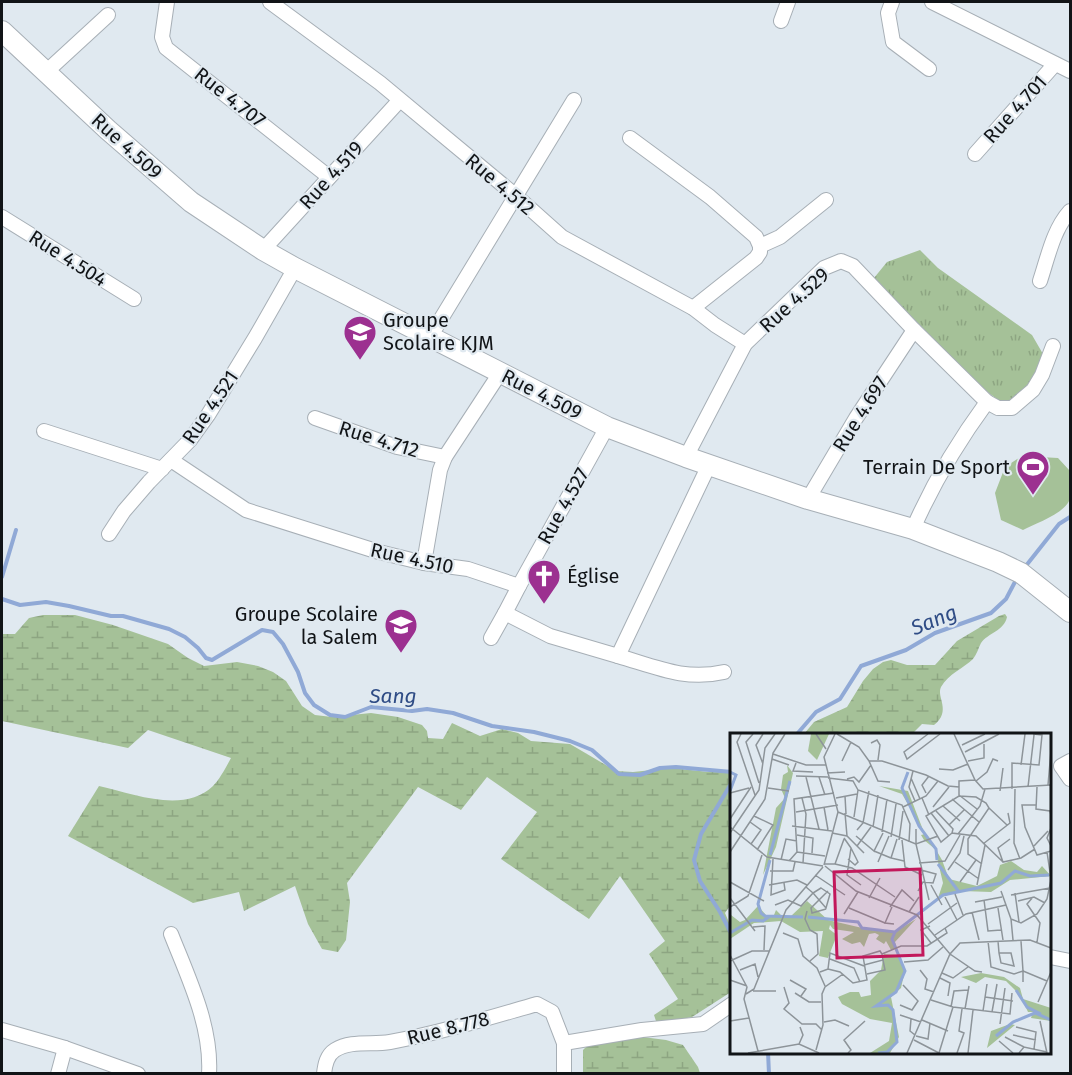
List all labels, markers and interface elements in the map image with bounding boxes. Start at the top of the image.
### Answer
street label: Rue 4.707 [190,62,270,132]
street label: Rue 4.701 [978,70,1052,148]
street label: Rue 4.509 [87,108,167,184]
street label: Rue 4.519 [294,136,368,214]
street label: Rue 4.512 [460,148,540,220]
street label: Rue 4.504 [25,225,112,292]
street label: Rue 4.529 [754,262,834,338]
place label: Groupe Scolaire KJM [383,308,494,355]
school or university icon: Groupe Scolaire KJM [342,314,378,361]
street label: Rue 4.509 [498,364,586,424]
street label: Rue 4.521 [177,366,243,448]
street label: Rue 4.697 [827,372,893,456]
street label: Rue 4.712 [336,415,422,463]
sports icon: Terrain De Sport [1015,449,1051,496]
place label: Terrain De Sport [863,455,1011,479]
street label: Rue 4.527 [532,463,594,549]
street label: Rue 4.510 [368,537,456,579]
church icon: Église [526,558,562,605]
place label: Église [567,564,619,588]
water label: Sang [906,599,961,641]
place label: Groupe Scolaire la Salem [235,602,378,649]
school or university icon: Groupe Scolaire la Salem [383,607,419,654]
water label: Sang [368,683,417,709]
inset map [730,733,1051,1054]
street label: Rue 8.778 [404,1006,492,1050]

